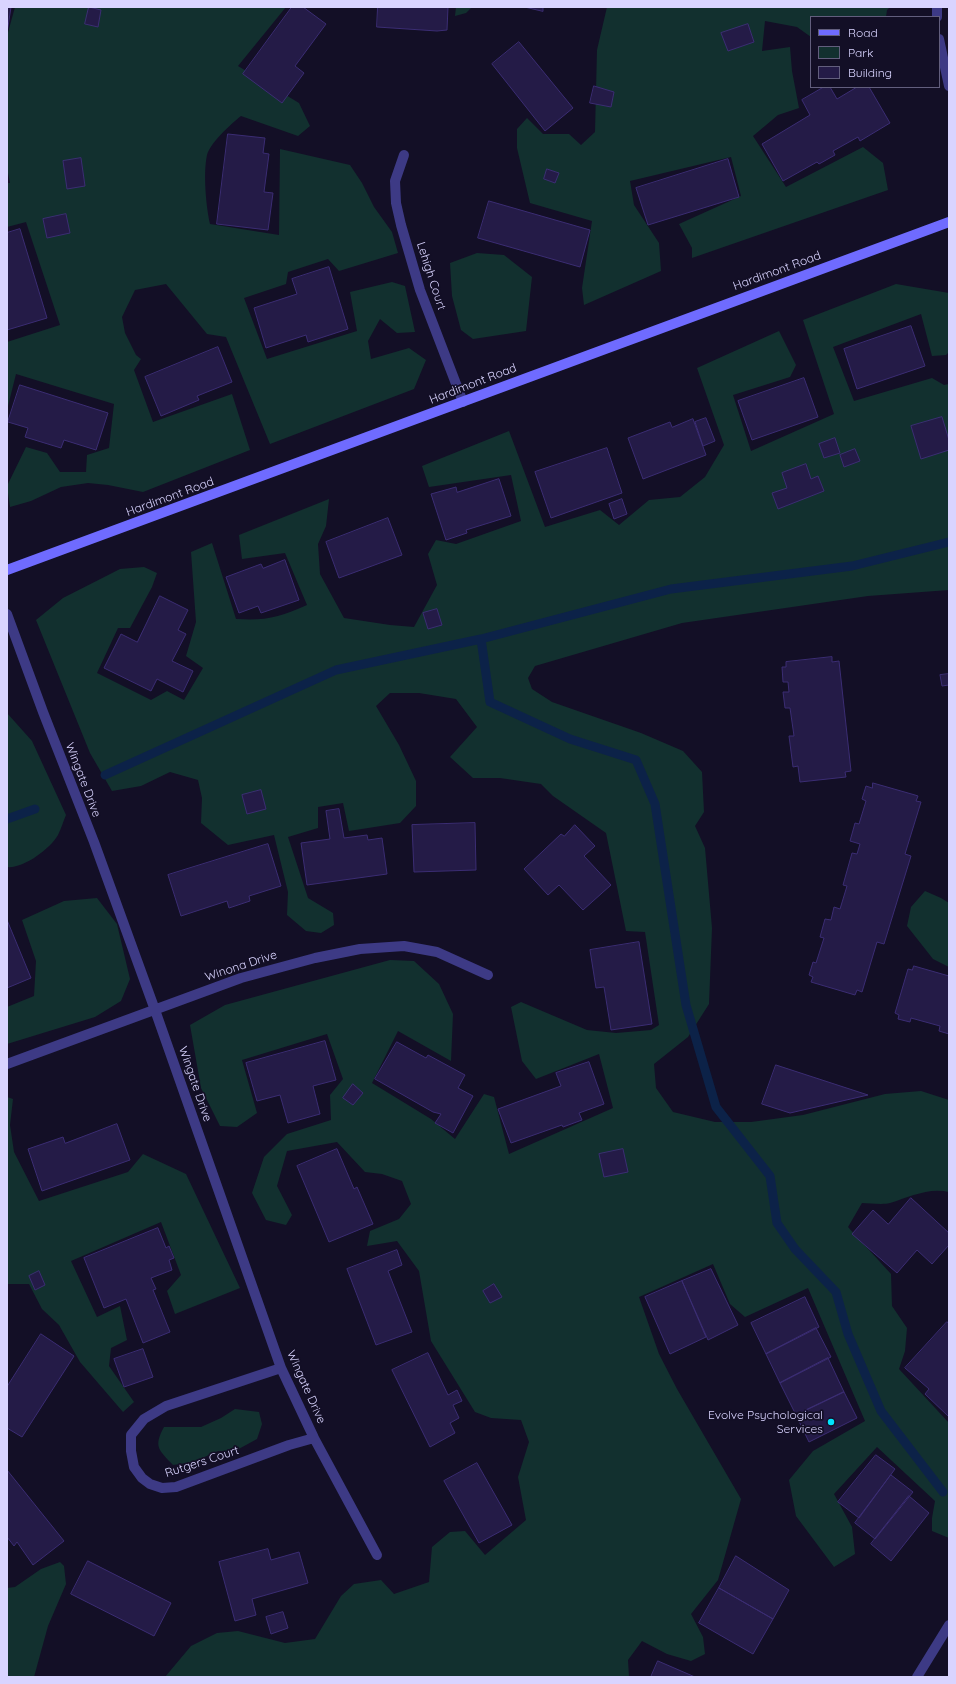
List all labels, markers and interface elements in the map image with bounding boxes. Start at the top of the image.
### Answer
legend [810,16,940,88]
text: Road [848,25,878,40]
text: Park [848,45,873,60]
text: Building [848,65,892,80]
street label: Lehigh Court [413,240,449,312]
street label: Hardimont Road [731,248,823,294]
street label: Hardimont Road [427,361,519,407]
street label: Hardimont Road [124,474,216,520]
street label: Wingate Drive [62,741,104,819]
street label: Winona Drive [203,948,279,984]
street label: Wingate Drive [175,1044,215,1124]
street label: Wingate Drive [283,1348,329,1426]
place label: Evolve Psychological Services [708,1408,823,1436]
marker: Evolve Psychological Services [826,1417,836,1427]
street label: Rutgers Court [163,1443,241,1481]

